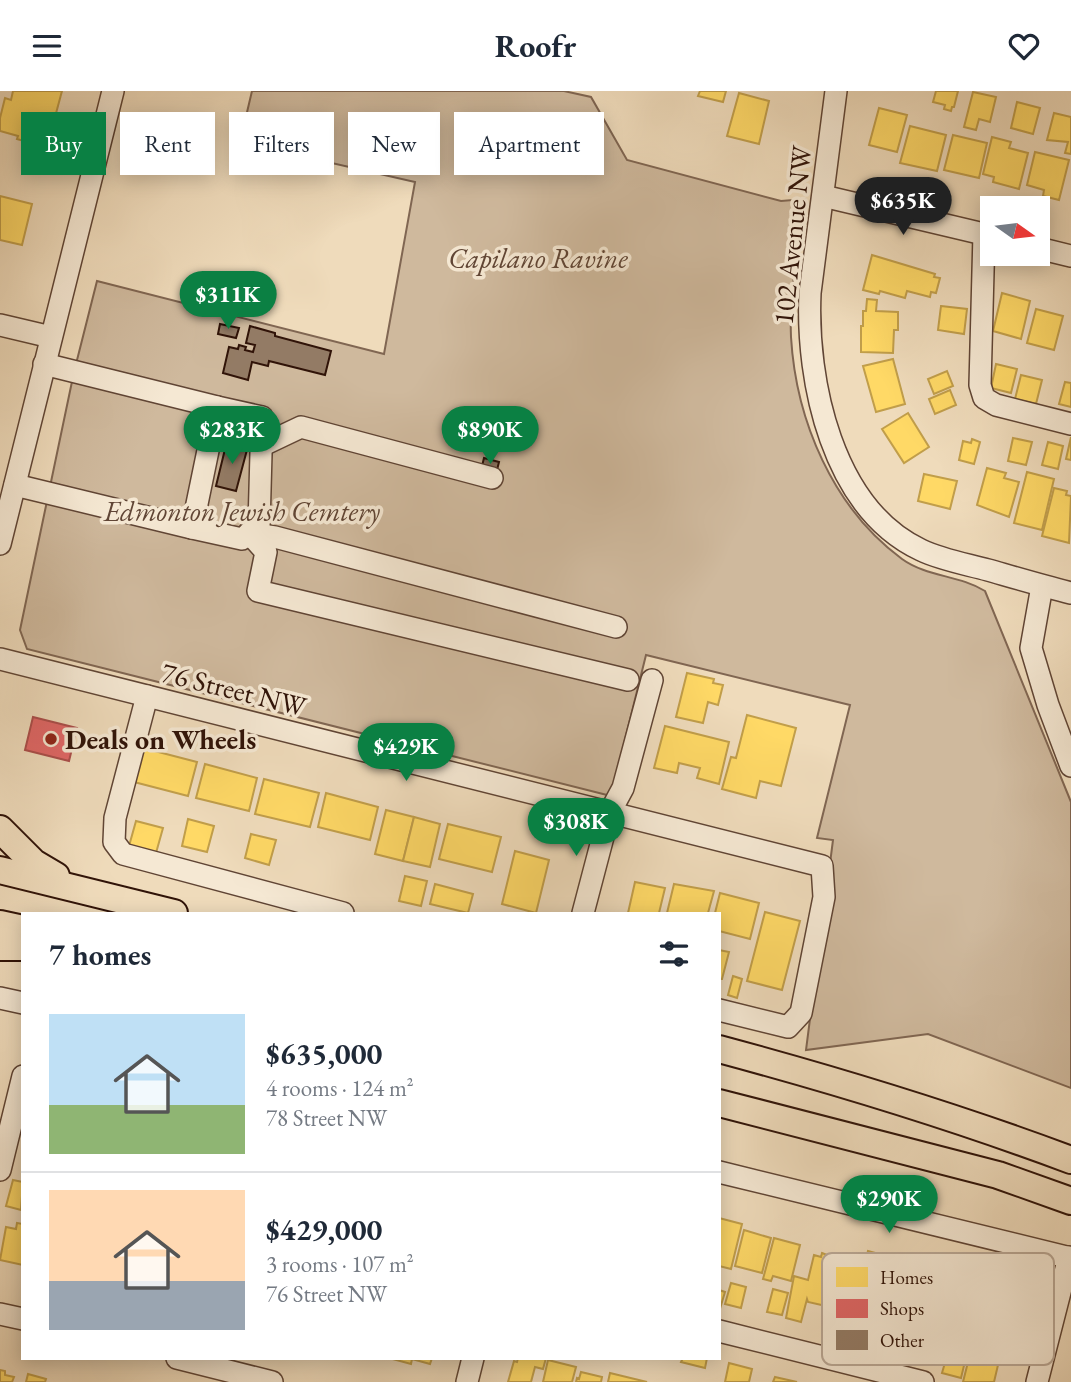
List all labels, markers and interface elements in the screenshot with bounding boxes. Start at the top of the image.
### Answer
text: Roofr [495,25,576,67]
icon: menu [28,27,66,65]
icon: heart [1005,27,1043,65]
chip: Buy [21,112,106,175]
chip: Rent [120,112,215,175]
chip: Filters [229,112,334,175]
chip: New [348,112,440,175]
chip: Apartment [454,112,604,175]
street label: 102 Avenue NW [765,142,819,326]
pin: $635K [854,177,952,237]
text: $635K [871,185,935,215]
north arrow [980,196,1050,266]
map controls [980,196,1050,266]
park label: Capilano Ravine [448,240,628,276]
pin: $311K [179,271,277,331]
text: $311K [196,279,260,309]
pin: $283K [183,407,281,466]
pin: $890K [441,407,539,466]
text: $283K [200,414,264,444]
text: $890K [458,414,522,444]
park label: Edmonton Jewish Cemtery [103,493,381,529]
street label: 76 Street NW [158,654,311,725]
place label: Deals on Wheels [65,721,256,757]
pin: $429K [357,723,455,783]
marker: Deals on Wheels [43,731,59,747]
text: $429K [374,731,438,761]
pin: $308K [527,799,625,858]
text: $308K [544,806,608,836]
text: 7 homes [49,935,151,974]
icon: filters [655,935,693,973]
text: $635,000 [266,1034,382,1073]
icon: home [105,1042,189,1126]
text: 4 rooms · 124 m² [266,1073,414,1103]
text: 78 Street NW [266,1103,387,1133]
pin: $290K [840,1175,938,1235]
text: $290K [857,1183,921,1213]
text: $429,000 [266,1210,382,1249]
icon: home [105,1218,189,1302]
text: 3 rooms · 107 m² [266,1249,414,1279]
legend [822,1253,1054,1365]
text: Homes [880,1265,933,1290]
text: 76 Street NW [266,1279,387,1309]
text: Shops [880,1296,924,1321]
text: Other [880,1328,925,1353]

